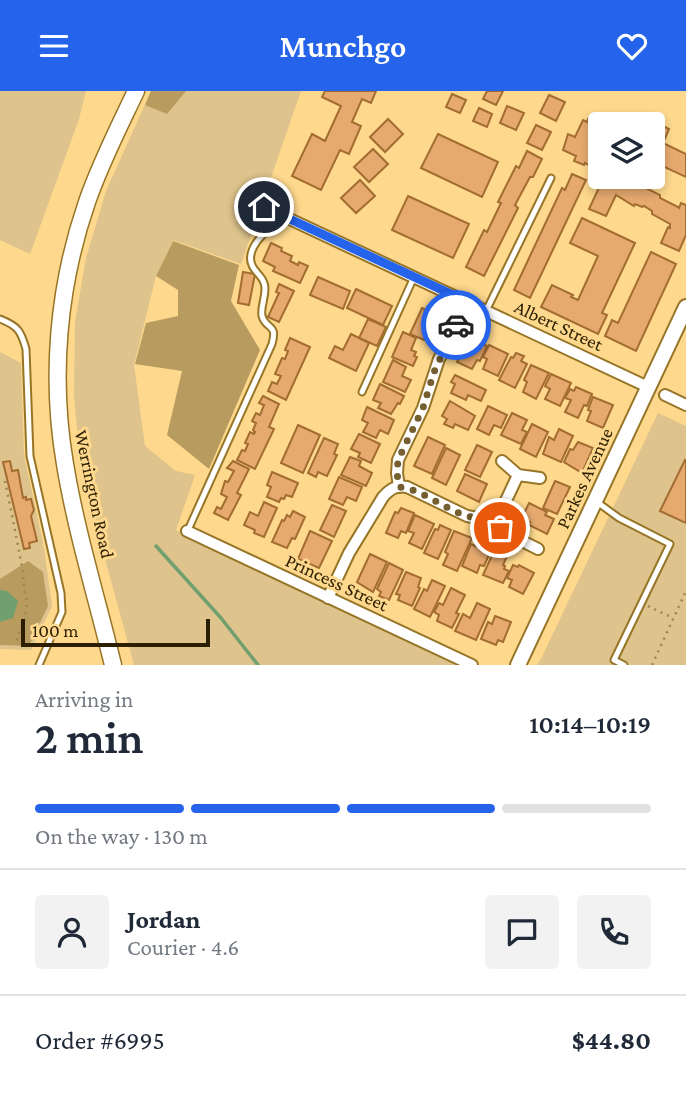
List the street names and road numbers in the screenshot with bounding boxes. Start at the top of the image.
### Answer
street label: Albert Street [511,296,607,355]
street label: Parkes Avenue [552,424,617,532]
street label: Werrington Road [71,428,118,560]
street label: Princess Street [282,550,392,616]

